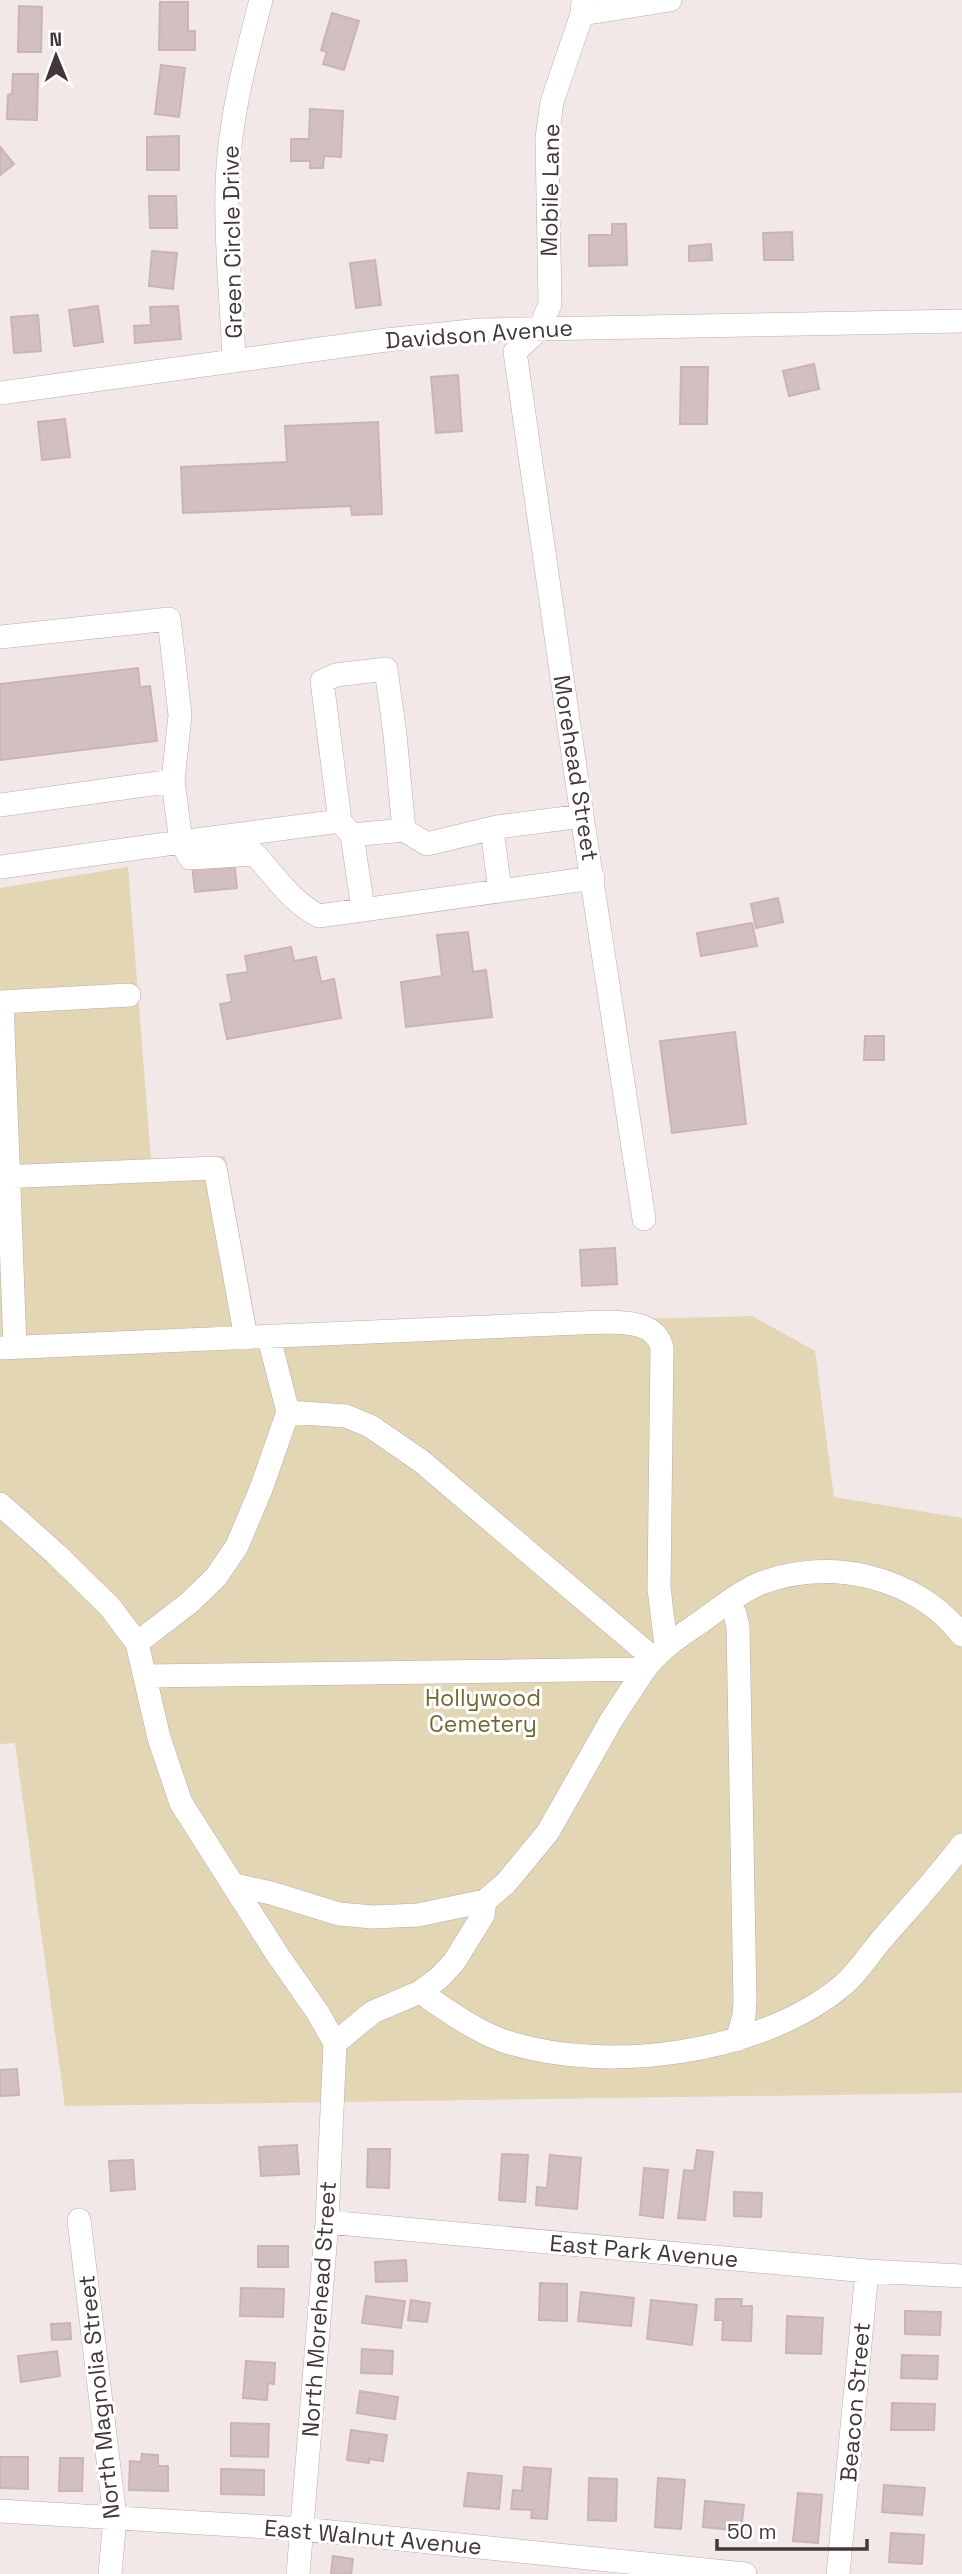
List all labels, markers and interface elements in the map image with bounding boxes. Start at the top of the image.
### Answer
north arrow [21,21,91,91]
text: N [49,27,62,52]
street label: Mobile Lane [534,123,566,257]
street label: Green Circle Drive [215,145,249,339]
street label: Davidson Avenue [384,312,574,356]
street label: Morehead Street [547,673,605,863]
park label: Hollywood Cemetery [425,1683,541,1739]
street label: North Morehead Street [295,2180,343,2438]
street label: East Park Avenue [548,2228,740,2274]
street label: North Magnolia Street [71,2273,127,2521]
street label: Beacon Street [833,2321,877,2483]
scale bar [717,2508,867,2552]
street label: East Walnut Avenue [263,2513,483,2561]
text: 50 m [727,2518,777,2545]

